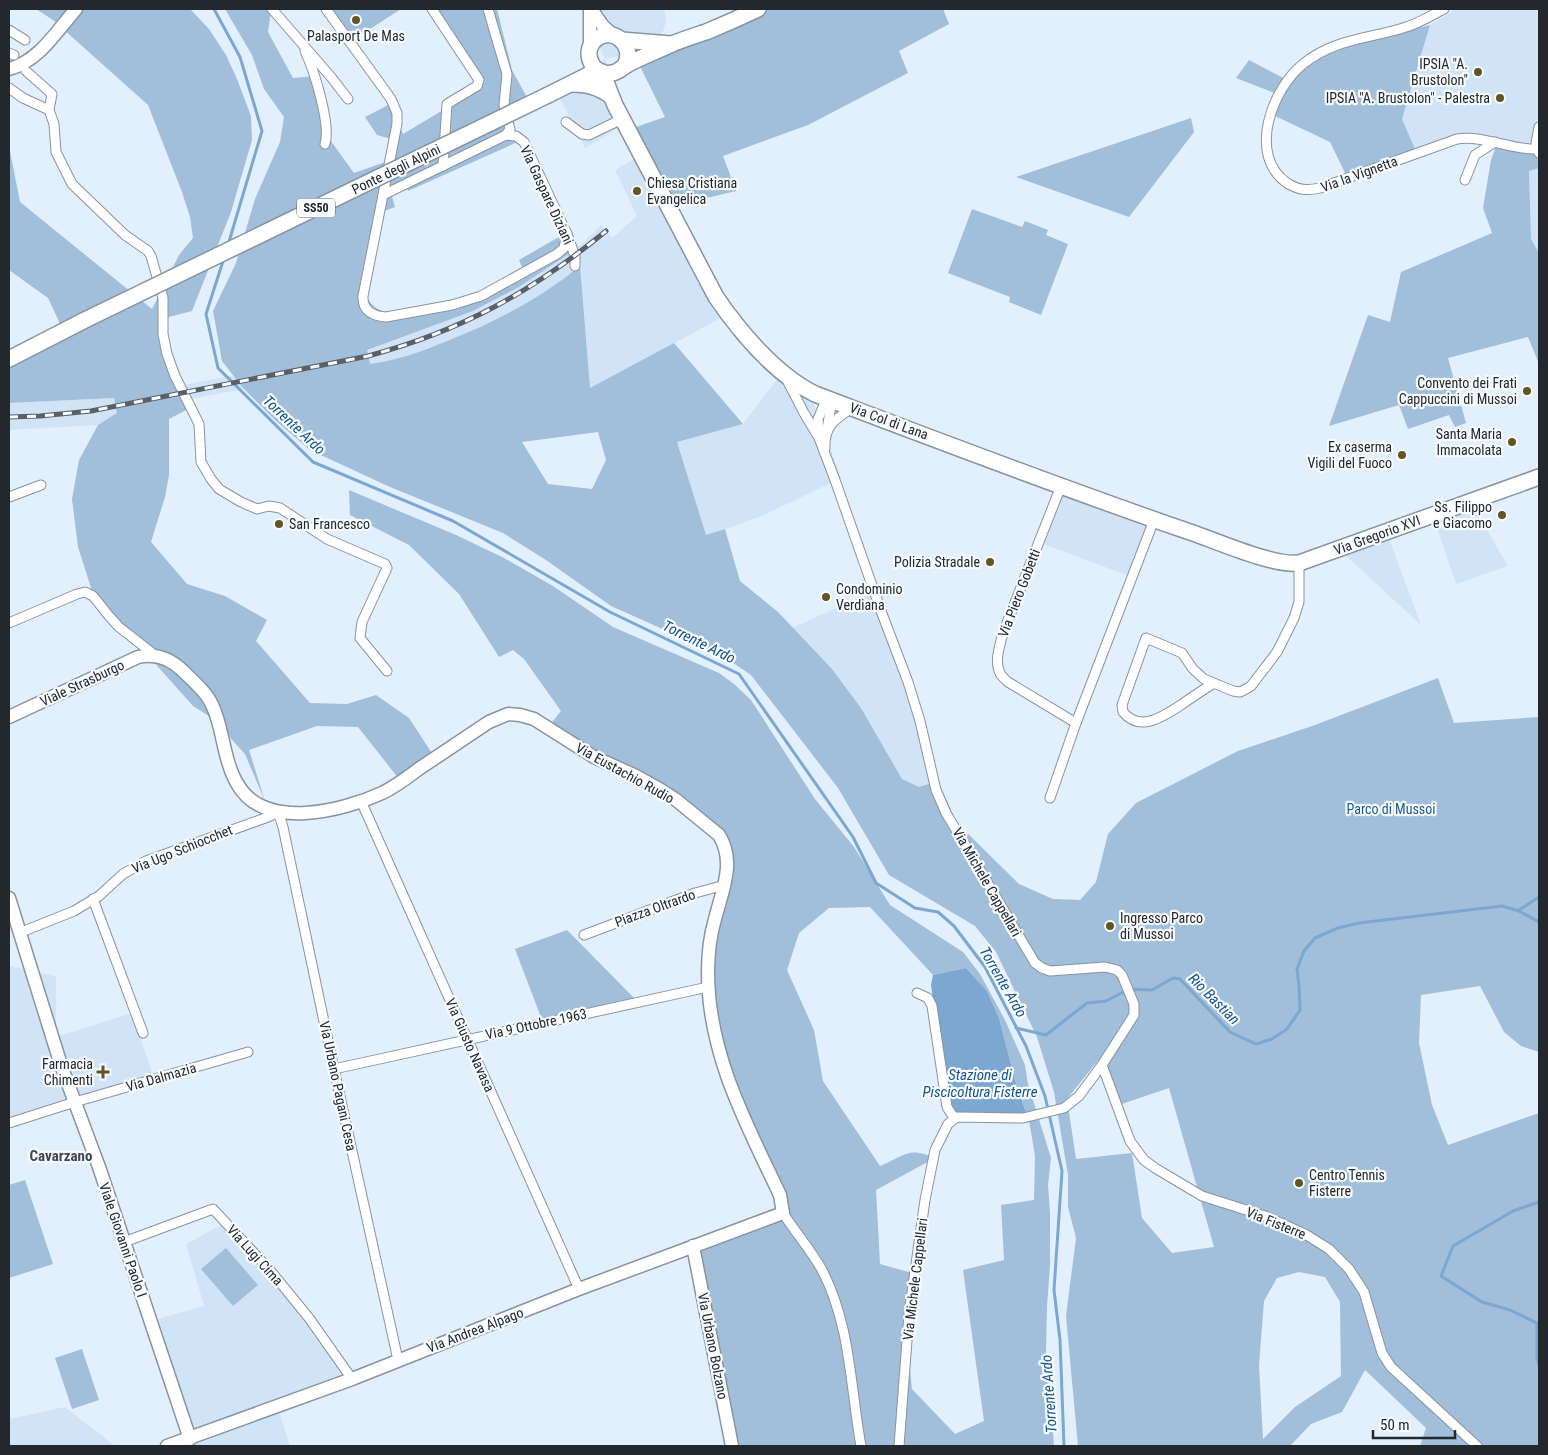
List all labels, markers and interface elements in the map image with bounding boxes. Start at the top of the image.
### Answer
marker: Palasport De Mas [350,14,362,26]
place label: Palasport De Mas [307,28,405,44]
place label: IPSIA "A. Brustolon" [1411,56,1468,88]
marker: IPSIA "A. Brustolon" [1472,66,1484,78]
place label: IPSIA "A. Brustolon" - Palestra [1326,90,1490,106]
marker: IPSIA "A. Brustolon" - Palestra [1494,92,1506,104]
street label: Ponte degli Alpini [349,141,443,197]
street label: Via Gaspare Diziani [517,143,577,247]
street label: Via la Vignetta [1318,153,1400,195]
place label: Chiesa Cristiana Evangelica [647,175,737,207]
marker: Chiesa Cristiana Evangelica [631,185,643,197]
road number: SS50 [297,198,335,218]
place label: Convento dei Frati Cappuccini di Mussoi [1399,375,1517,407]
marker: Convento dei Frati Cappuccini di Mussoi [1521,385,1533,397]
water label: Torrente Ardo [259,392,329,458]
street label: Via Col di Lana [847,399,931,443]
place label: Santa Maria Immacolata [1436,426,1502,458]
marker: Santa Maria Immacolata [1506,436,1518,448]
place label: Ex caserma Vigili del Fuoco [1307,439,1392,471]
marker: Ex caserma Vigili del Fuoco [1396,449,1408,461]
place label: Ss. Filippo e Giacomo [1433,499,1492,531]
marker: Ss. Filippo e Giacomo [1496,509,1508,521]
street label: Via Gregorio XVI [1332,512,1422,558]
place label: San Francesco [289,516,370,532]
marker: San Francesco [273,518,285,530]
street label: Via Piero Gobetti [995,547,1043,639]
place label: Polizia Stradale [894,554,980,570]
marker: Polizia Stradale [984,556,996,568]
place label: Condominio Verdiana [836,581,903,613]
marker: Condominio Verdiana [820,591,832,603]
water label: Torrente Ardo [660,617,738,667]
street label: Viale Strasburgo [37,657,127,709]
street label: Via Eustachio Rudio [573,739,677,807]
park label: Parco di Mussoi [1347,801,1435,817]
street label: Via Ugo Schiocchet [129,822,235,876]
street label: Via Michele Cappellari [949,825,1025,939]
street label: Piazza Oltrardo [613,886,697,930]
place label: Ingresso Parco di Mussoi [1120,910,1203,942]
marker: Ingresso Parco di Mussoi [1104,920,1116,932]
water label: Torrente Ardo [976,944,1030,1020]
water label: Rio Bastian [1185,970,1243,1028]
street label: Via Giusto Navasa [442,996,498,1094]
street label: Via 9 Ottobre 1963 [484,1005,588,1043]
street label: Via Urbano Pagani Cesa [316,1020,360,1152]
place label: Farmacia Chimenti [42,1056,93,1088]
street label: Via Dalmazia [124,1059,198,1095]
marker: Farmacia Chimenti [97,1066,109,1078]
water label: Stazione di Piscicoltura Fisterre [923,1066,1038,1101]
district label: Cavarzano [30,1147,92,1165]
place label: Centro Tennis Fisterre [1309,1167,1385,1199]
marker: Centro Tennis Fisterre [1293,1177,1305,1189]
street label: Viale Giovanni Paolo I [96,1181,150,1299]
street label: Via Fisterre [1244,1204,1309,1242]
street label: Via Michele Cappellari [900,1217,930,1341]
street label: Via Lugi Cima [224,1221,286,1289]
street label: Via Urbano Bolzano [695,1291,731,1401]
street label: Via Andrea Alpago [424,1304,526,1356]
water label: Torrente Ardo [1037,1354,1061,1434]
scale bar [1373,1408,1456,1440]
text: 50 m [1380,1416,1410,1434]

